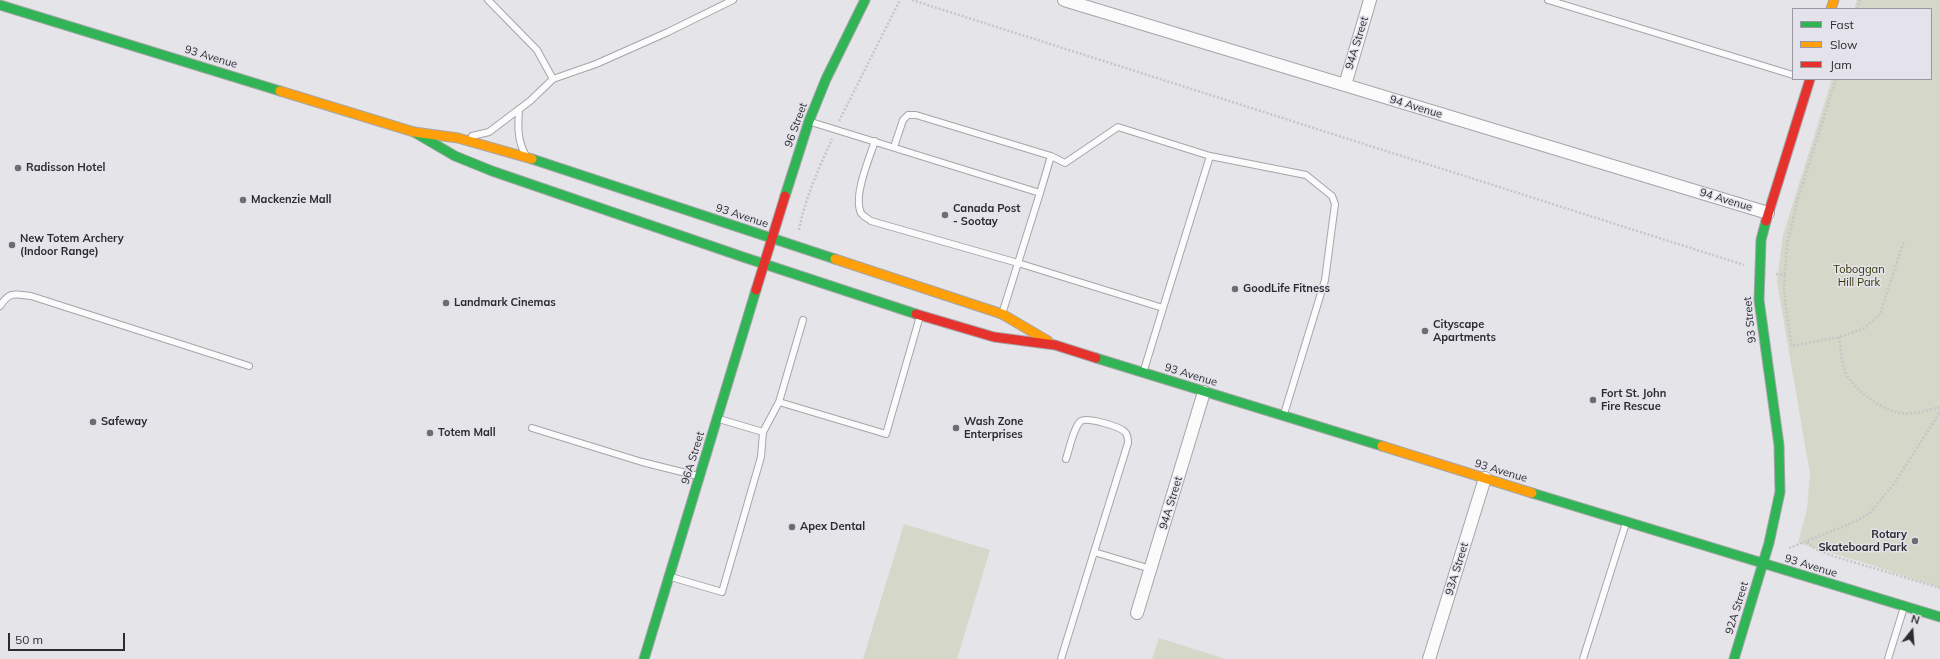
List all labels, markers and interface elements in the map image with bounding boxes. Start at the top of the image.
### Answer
legend [1792,8,1932,80]
street label: 94A Street [1343,15,1371,71]
text: Fast [1830,17,1854,32]
text: Slow [1830,37,1858,52]
street label: 93 Avenue [183,43,239,71]
text: Jam [1830,57,1852,72]
street label: 94 Avenue [1388,93,1444,121]
street label: 96 Street [782,101,810,149]
place label: Radisson Hotel [26,161,105,175]
marker: Radisson Hotel [13,163,23,173]
street label: 94 Avenue [1698,186,1754,214]
place label: Mackenzie Mall [251,193,331,207]
marker: Mackenzie Mall [238,195,248,205]
street label: 93 Avenue [714,201,770,231]
place label: Canada Post - Sootay [953,202,1020,228]
marker: Canada Post - Sootay [940,210,950,220]
place label: New Totem Archery (Indoor Range) [20,232,124,258]
marker: New Totem Archery (Indoor Range) [7,240,17,250]
park label: Toboggan Hill Park [1833,263,1885,289]
place label: GoodLife Fitness [1243,282,1330,296]
marker: GoodLife Fitness [1230,284,1240,294]
place label: Landmark Cinemas [454,296,556,310]
street label: 93 Street [1741,296,1759,344]
marker: Landmark Cinemas [441,298,451,308]
place label: Cityscape Apartments [1433,318,1496,344]
marker: Cityscape Apartments [1420,326,1430,336]
street label: 93 Avenue [1163,361,1219,389]
place label: Fort St. John Fire Rescue [1601,387,1666,413]
marker: Fort St. John Fire Rescue [1588,395,1598,405]
place label: Safeway [101,415,147,429]
place label: Wash Zone Enterprises [964,415,1023,441]
marker: Safeway [88,417,98,427]
marker: Wash Zone Enterprises [951,423,961,433]
place label: Totem Mall [438,426,496,440]
marker: Totem Mall [425,428,435,438]
street label: 96A Street [679,430,707,486]
street label: 93 Avenue [1473,457,1529,485]
street label: 94A Street [1157,475,1185,531]
place label: Apex Dental [800,520,865,534]
marker: Apex Dental [787,522,797,532]
place label: Rotary Skateboard Park [1818,528,1907,554]
marker: Rotary Skateboard Park [1910,536,1920,546]
street label: 93A Street [1443,541,1471,597]
street label: 93 Avenue [1783,552,1839,580]
street label: 92A Street [1723,580,1751,636]
north arrow [1892,611,1932,651]
text: N [1909,612,1922,627]
scale bar [10,625,127,651]
text: 50 m [15,632,43,647]

